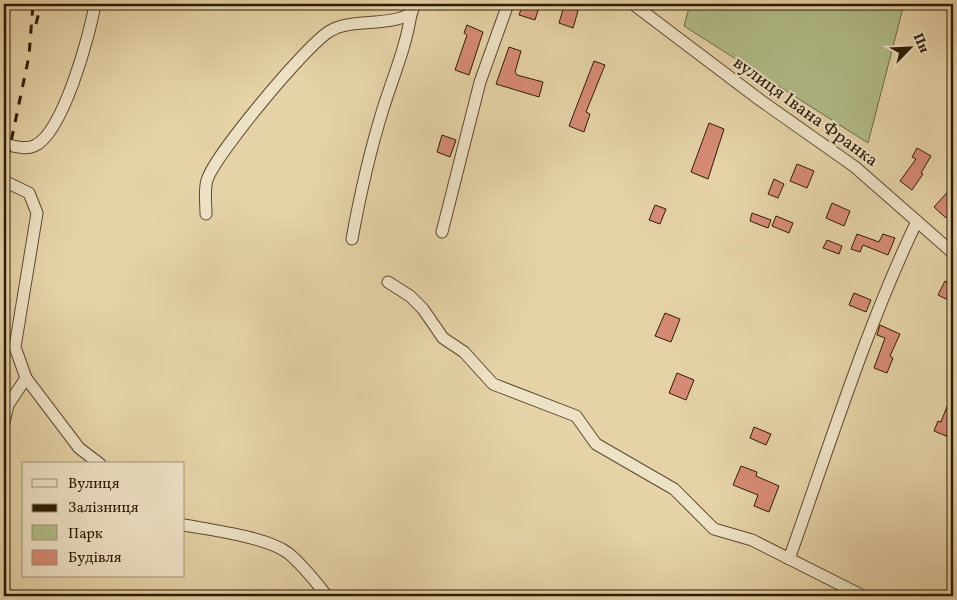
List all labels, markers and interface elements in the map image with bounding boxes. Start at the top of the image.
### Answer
north arrow [884,22,934,72]
text: Пн [908,30,933,56]
street label: вулиця Івана Франка [727,51,883,173]
legend [22,462,185,578]
text: Вулиця [68,474,120,495]
text: Залізниця [68,498,139,519]
text: Парк [68,524,103,545]
text: Будівля [68,548,122,569]

